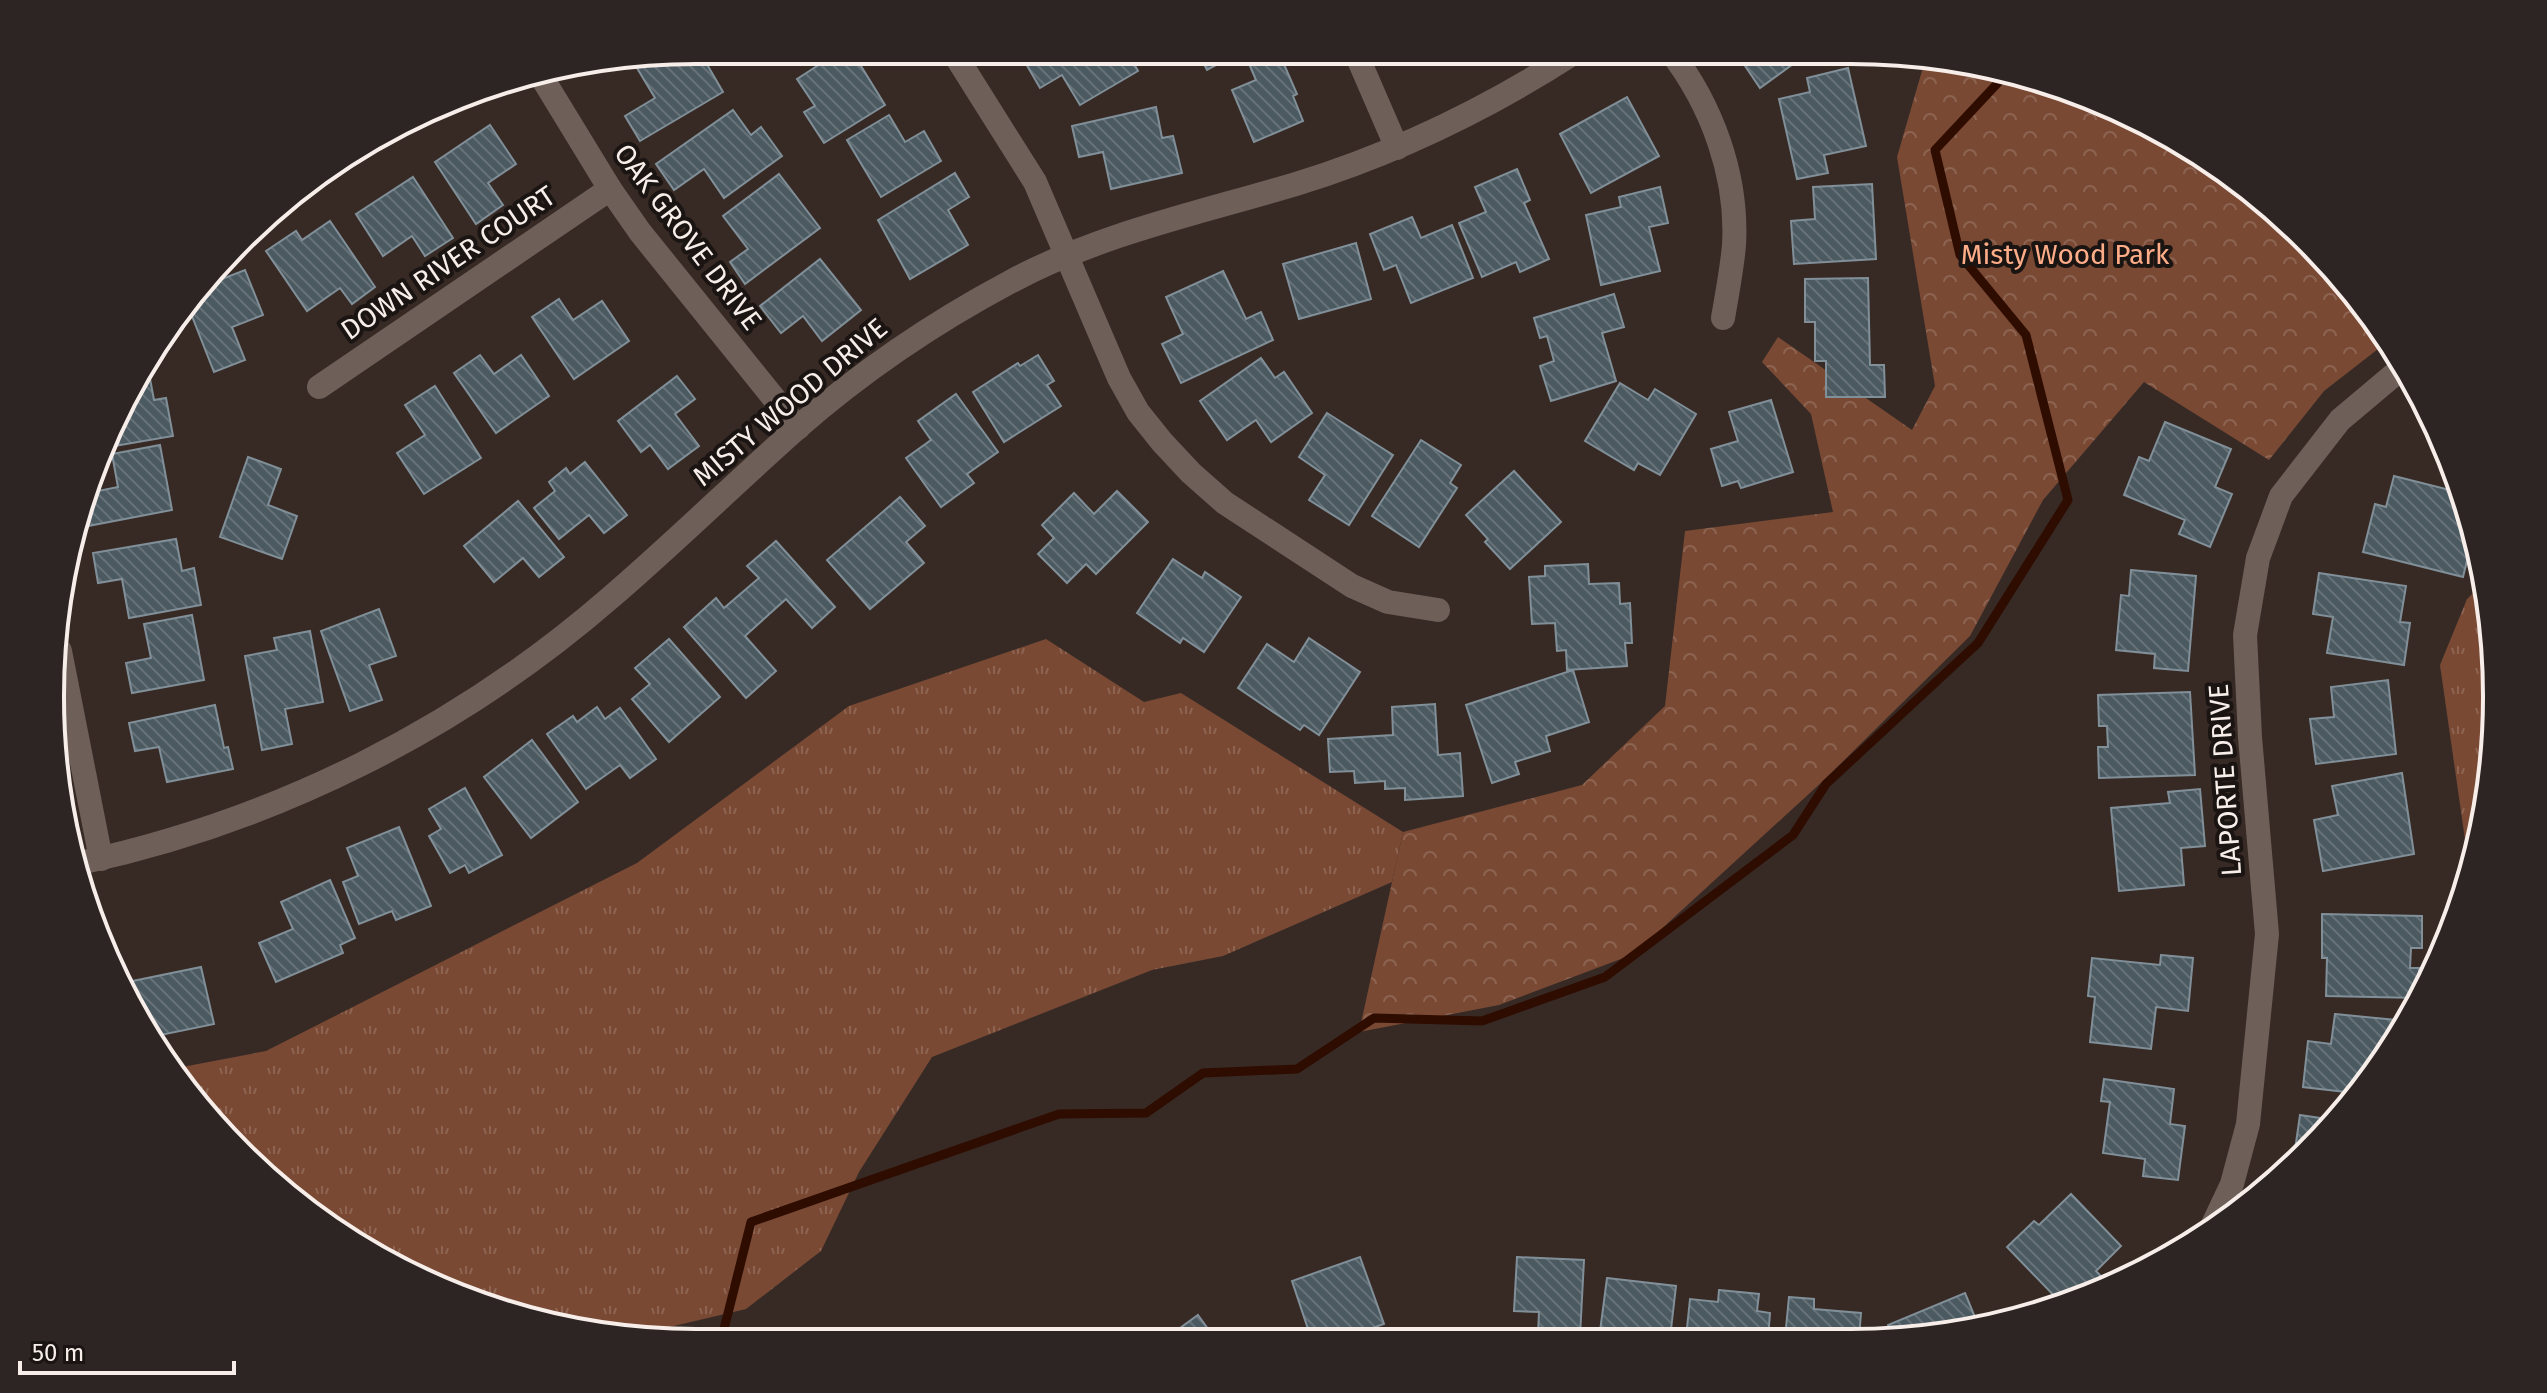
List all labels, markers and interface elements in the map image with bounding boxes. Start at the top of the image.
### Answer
street label: OAK GROVE DRIVE [607,137,769,337]
street label: DOWN RIVER COURT [335,179,562,347]
park label: Misty Wood Park [1961,238,2170,271]
street label: MISTY WOOD DRIVE [686,311,894,493]
street label: LAPORTE DRIVE [2202,683,2248,877]
scale bar [20,1325,234,1375]
text: 50 m [32,1339,84,1367]

